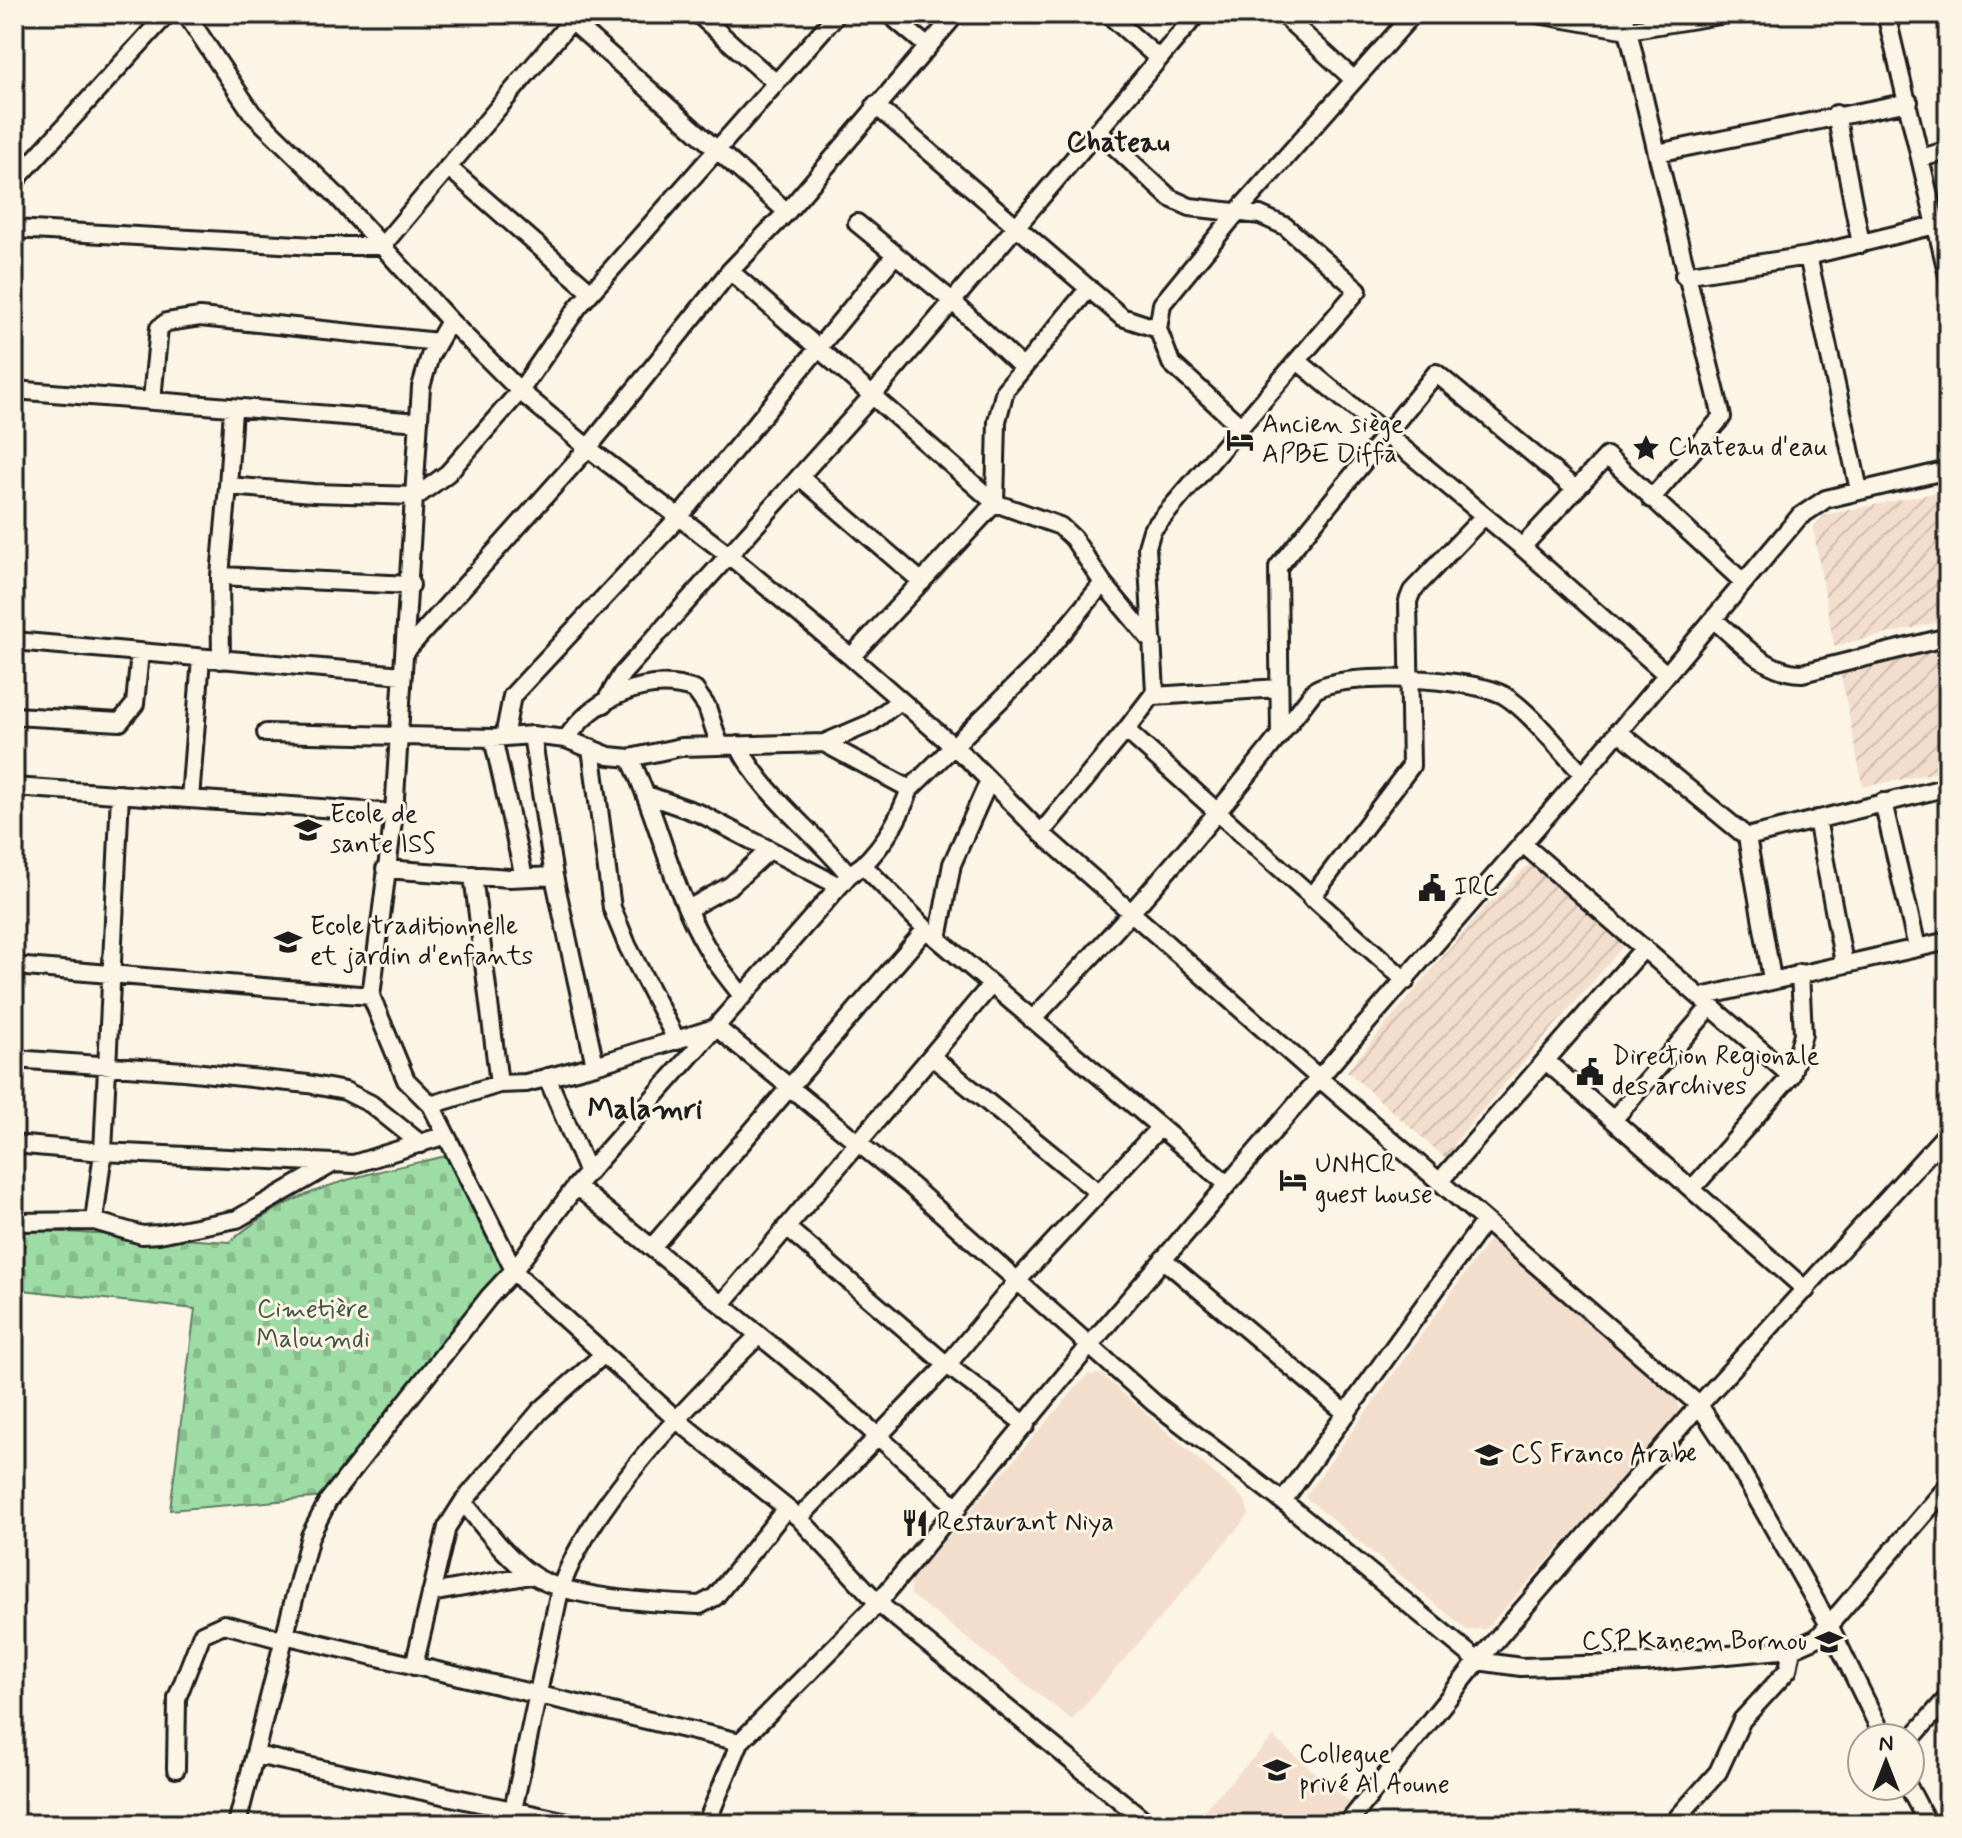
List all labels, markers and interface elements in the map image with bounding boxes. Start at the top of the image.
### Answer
district label: Chateau [1066,125,1170,162]
place label: Ancien siège APBE Diffa [1262,408,1404,472]
hotel icon: Ancien siège APBE Diffa [1225,425,1255,455]
place label: Chateau d'eau [1668,431,1828,465]
place icon: Chateau d'eau [1631,433,1661,463]
place label: Ecole de sante ISS [330,798,436,862]
school or university icon: Ecole de sante ISS [293,815,323,845]
place label: IRC [1454,871,1498,905]
public building icon: IRC [1417,873,1447,903]
place label: Ecole traditionnelle et jardin d'enfants [310,910,533,974]
school or university icon: Ecole traditionnelle et jardin d'enfants [273,927,303,957]
place label: Direction Regionale des archives [1612,1040,1820,1104]
public building icon: Direction Regionale des archives [1575,1057,1605,1087]
district label: Malamri [588,1090,703,1129]
place label: UNHCR guest house [1315,1148,1433,1212]
hotel icon: UNHCR guest house [1278,1165,1308,1195]
park label: Cimetière Maloumdi [256,1293,370,1357]
place label: CS Franco Arabe [1511,1438,1697,1472]
school or university icon: CS Franco Arabe [1474,1440,1504,1470]
place label: Restaurant Niya [937,1506,1114,1540]
restaurant icon: Restaurant Niya [900,1508,930,1538]
place label: CSP Kanem Bornou [1582,1625,1807,1659]
school or university icon: CSP Kanem Bornou [1814,1627,1844,1657]
north arrow [1846,1722,1926,1802]
text: N [1879,1730,1893,1758]
place label: Collegue privé Al Aoune [1299,1738,1450,1802]
school or university icon: Collegue privé Al Aoune [1262,1755,1292,1785]

